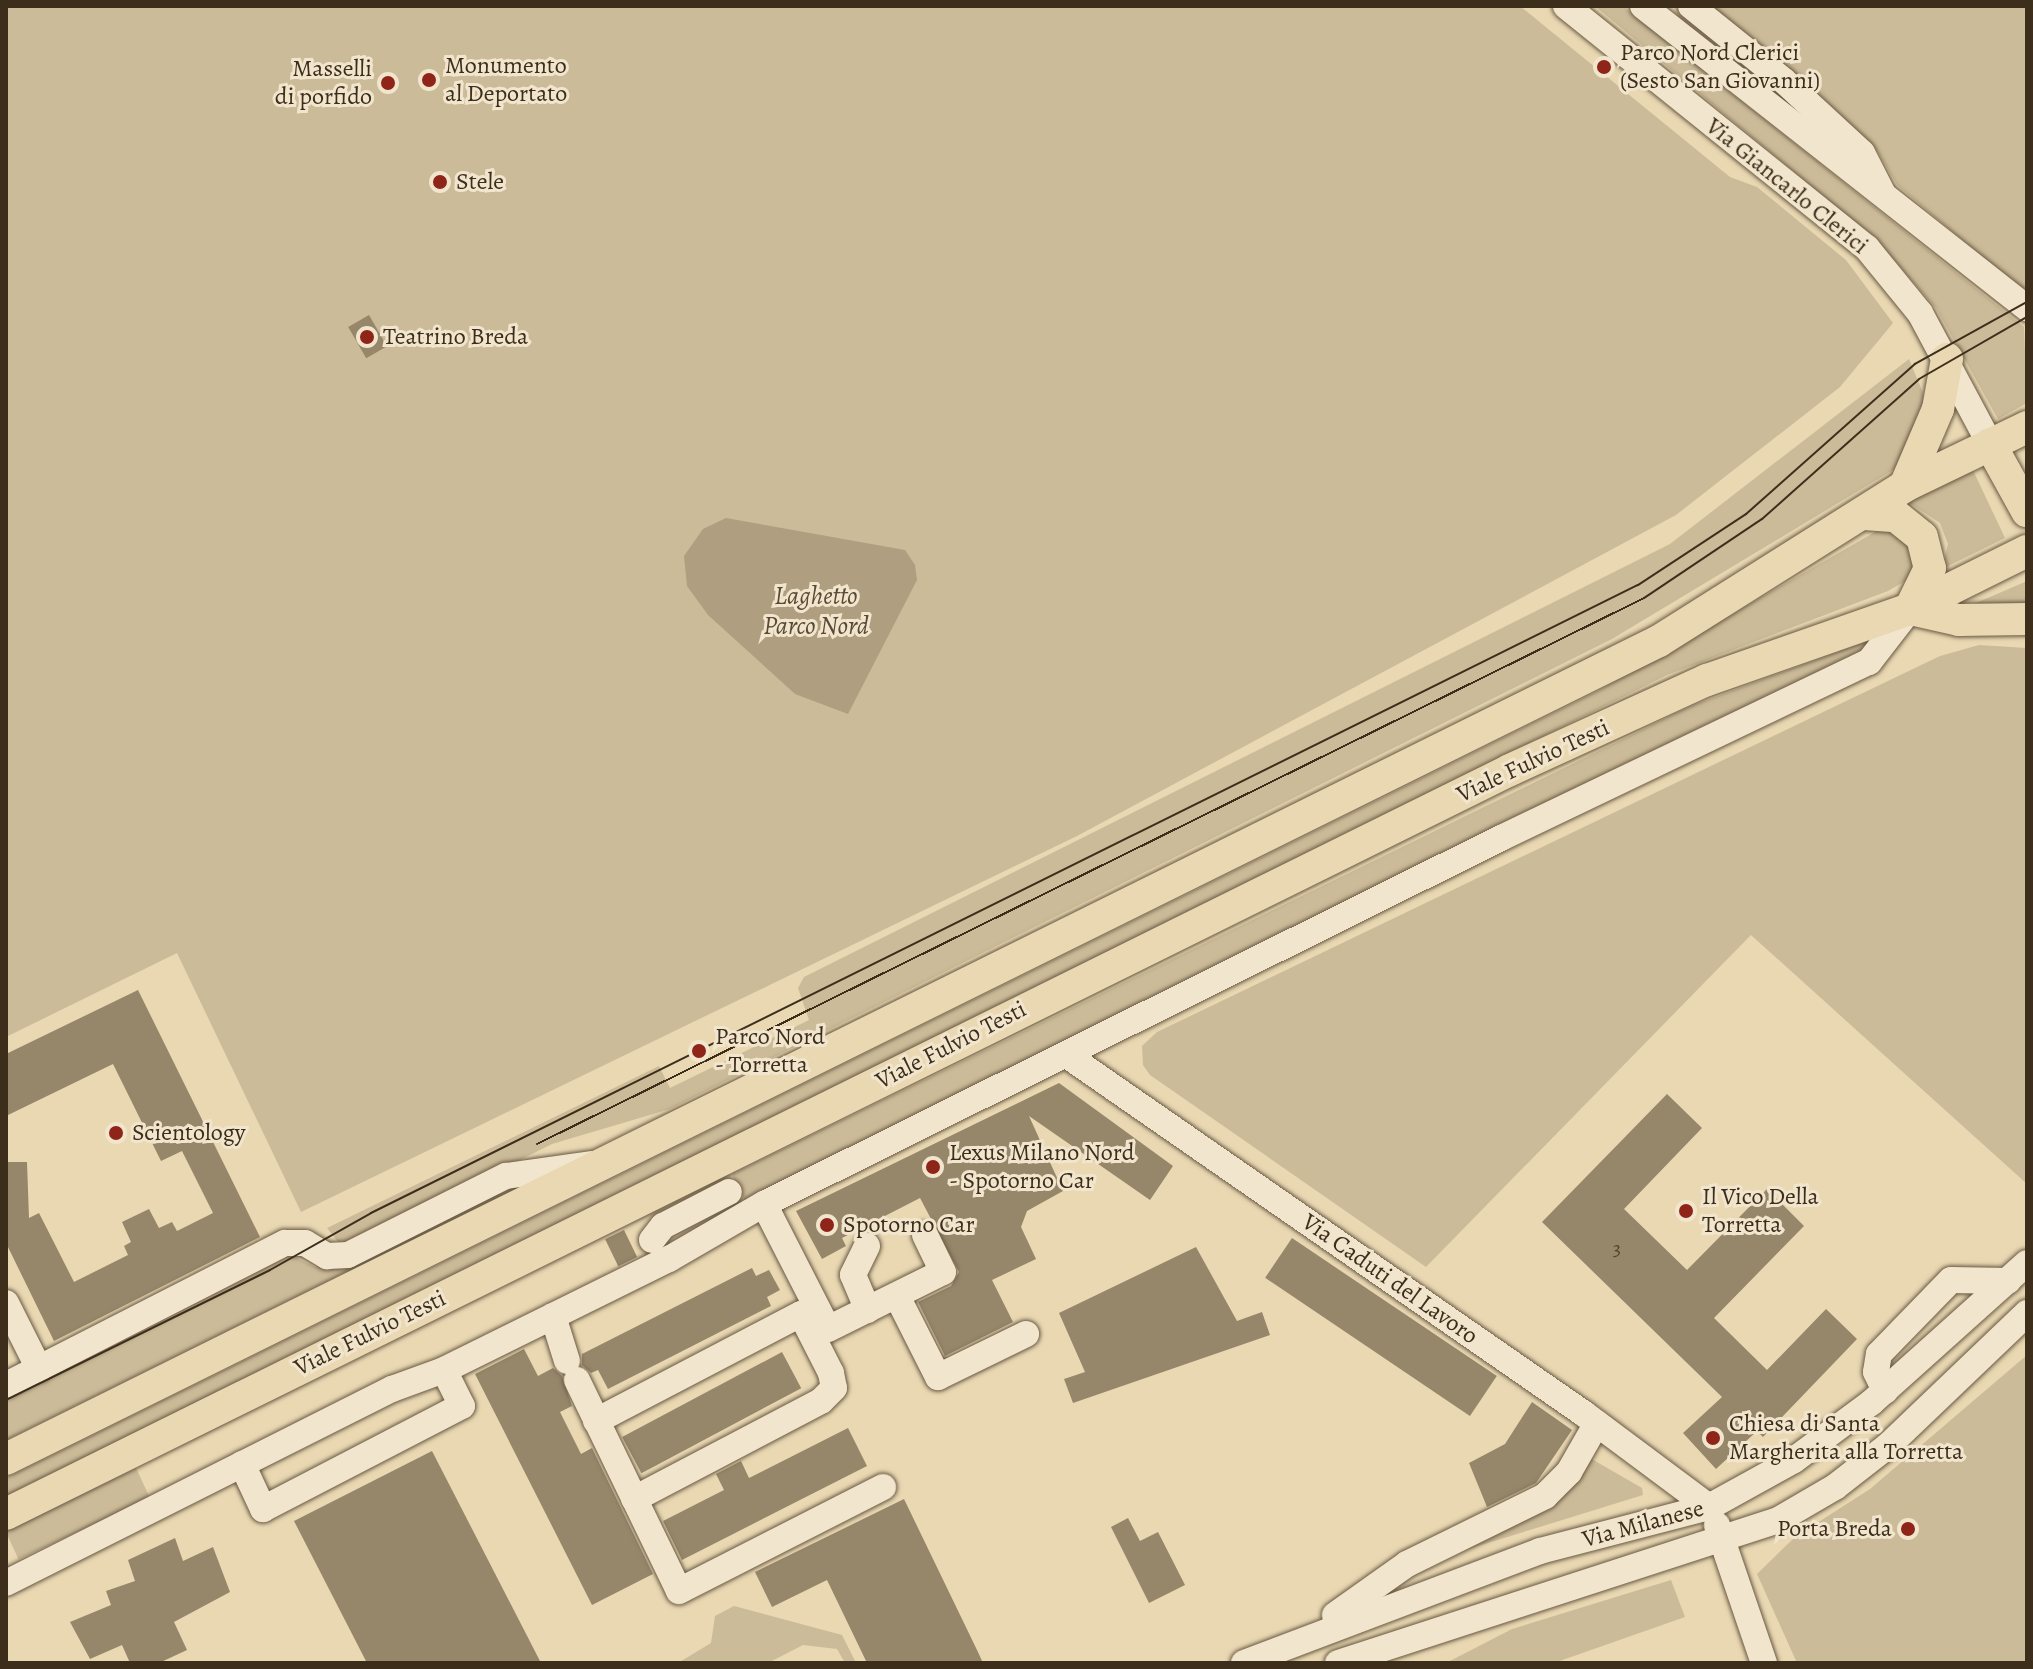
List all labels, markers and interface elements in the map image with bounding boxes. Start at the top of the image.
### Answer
place label: Parco Nord Clerici (Sesto San Giovanni) [1620,39,1820,95]
place label: Monumento al Deportato [445,52,567,108]
place label: Masselli di porfido [275,55,372,111]
marker: Parco Nord Clerici (Sesto San Giovanni) [1595,58,1613,76]
marker: Monumento al Deportato [420,71,438,89]
marker: Masselli di porfido [379,74,397,92]
street label: Via Giancarlo Clerici [1700,112,1874,260]
place label: Stele [456,168,504,196]
marker: Stele [431,173,449,191]
place label: Teatrino Breda [383,323,528,351]
marker: Teatrino Breda [358,328,376,346]
water label: Laghetto Parco Nord [763,580,869,642]
street label: Viale Fulvio Testi [1452,713,1614,809]
street label: Viale Fulvio Testi [871,995,1031,1095]
place label: Parco Nord - Torretta [715,1023,825,1079]
marker: Parco Nord - Torretta [690,1042,708,1060]
place label: Scientology [132,1119,245,1147]
marker: Scientology [107,1124,125,1142]
place label: Lexus Milano Nord - Spotorno Car [949,1139,1135,1195]
marker: Lexus Milano Nord - Spotorno Car [924,1158,942,1176]
place label: Il Vico Della Torretta [1702,1183,1819,1239]
marker: Il Vico Della Torretta [1677,1202,1695,1220]
street label: Via Caduti del Lavoro [1296,1207,1484,1351]
place label: Spotorno Car [843,1211,975,1239]
marker: Spotorno Car [818,1216,836,1234]
house number: 3 [1613,1236,1621,1260]
street label: Viale Fulvio Testi [290,1284,450,1382]
place label: Chiesa di Santa Margherita alla Torretta [1729,1410,1963,1466]
marker: Chiesa di Santa Margherita alla Torretta [1704,1429,1722,1447]
street label: Via Milanese [1579,1494,1707,1554]
place label: Porta Breda [1777,1515,1892,1543]
marker: Porta Breda [1899,1520,1917,1538]

